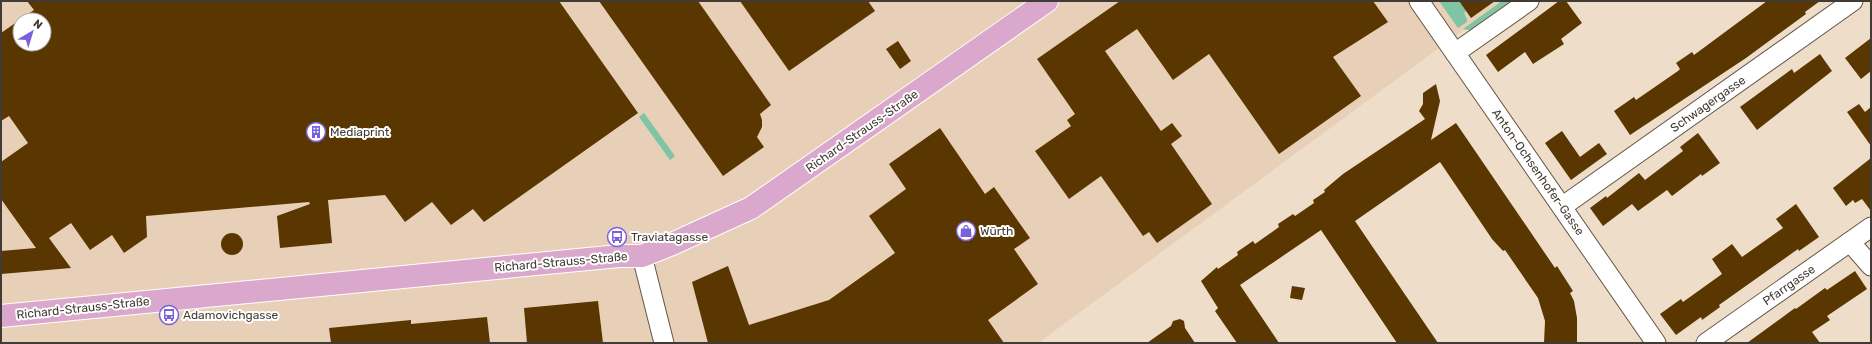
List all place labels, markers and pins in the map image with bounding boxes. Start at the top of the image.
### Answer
building icon: Mediaprint [305,121,327,143]
place label: Mediaprint [330,125,390,139]
shop icon: Würth [955,220,977,242]
place label: Würth [980,224,1013,238]
bus stop icon: Traviatagasse [606,226,628,248]
place label: Traviatagasse [631,230,708,244]
bus stop icon: Adamovichgasse [158,304,180,326]
place label: Adamovichgasse [183,308,279,322]

